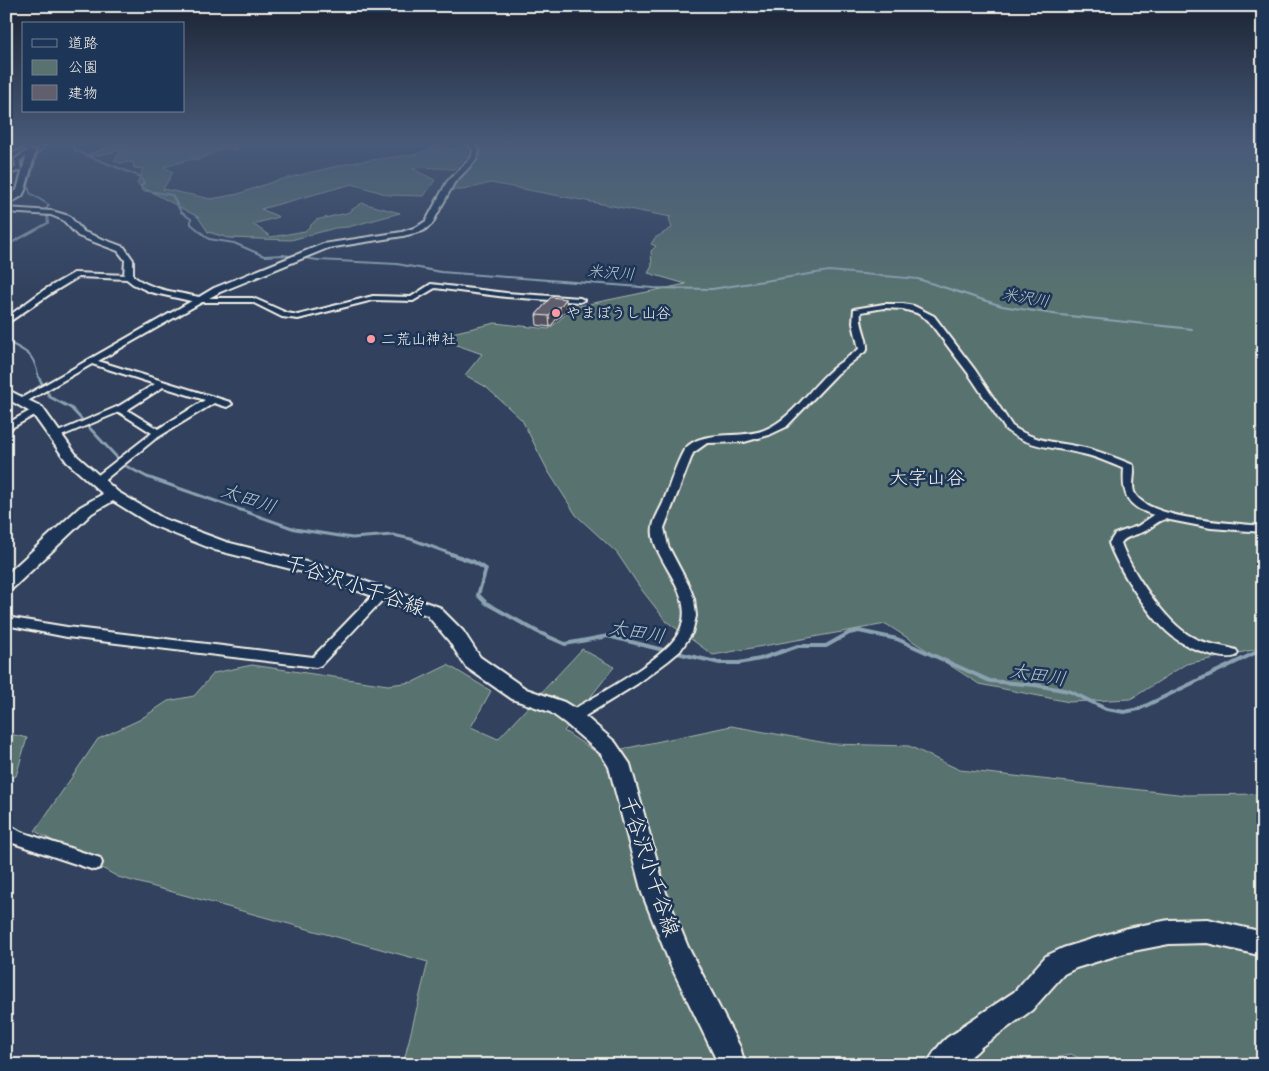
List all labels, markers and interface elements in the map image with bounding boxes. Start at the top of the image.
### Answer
legend [22,22,185,112]
text: 道路 [68,34,98,53]
text: 公園 [68,58,98,77]
text: 建物 [68,84,98,103]
water label: 米沢川 [586,261,636,285]
water label: 米沢川 [1000,284,1051,312]
place label: やまぼうし山谷 [566,304,671,323]
marker: やまぼうし山谷 [550,307,562,319]
place label: 二荒山神社 [381,330,456,349]
marker: 二荒山神社 [365,333,377,345]
district label: 大字山谷 [889,466,965,490]
water label: 太田川 [218,478,280,520]
street label: 千谷沢小千谷線 [281,549,429,621]
water label: 太田川 [607,615,667,649]
water label: 太田川 [1008,659,1068,691]
street label: 千谷沢小千谷線 [615,792,685,940]

